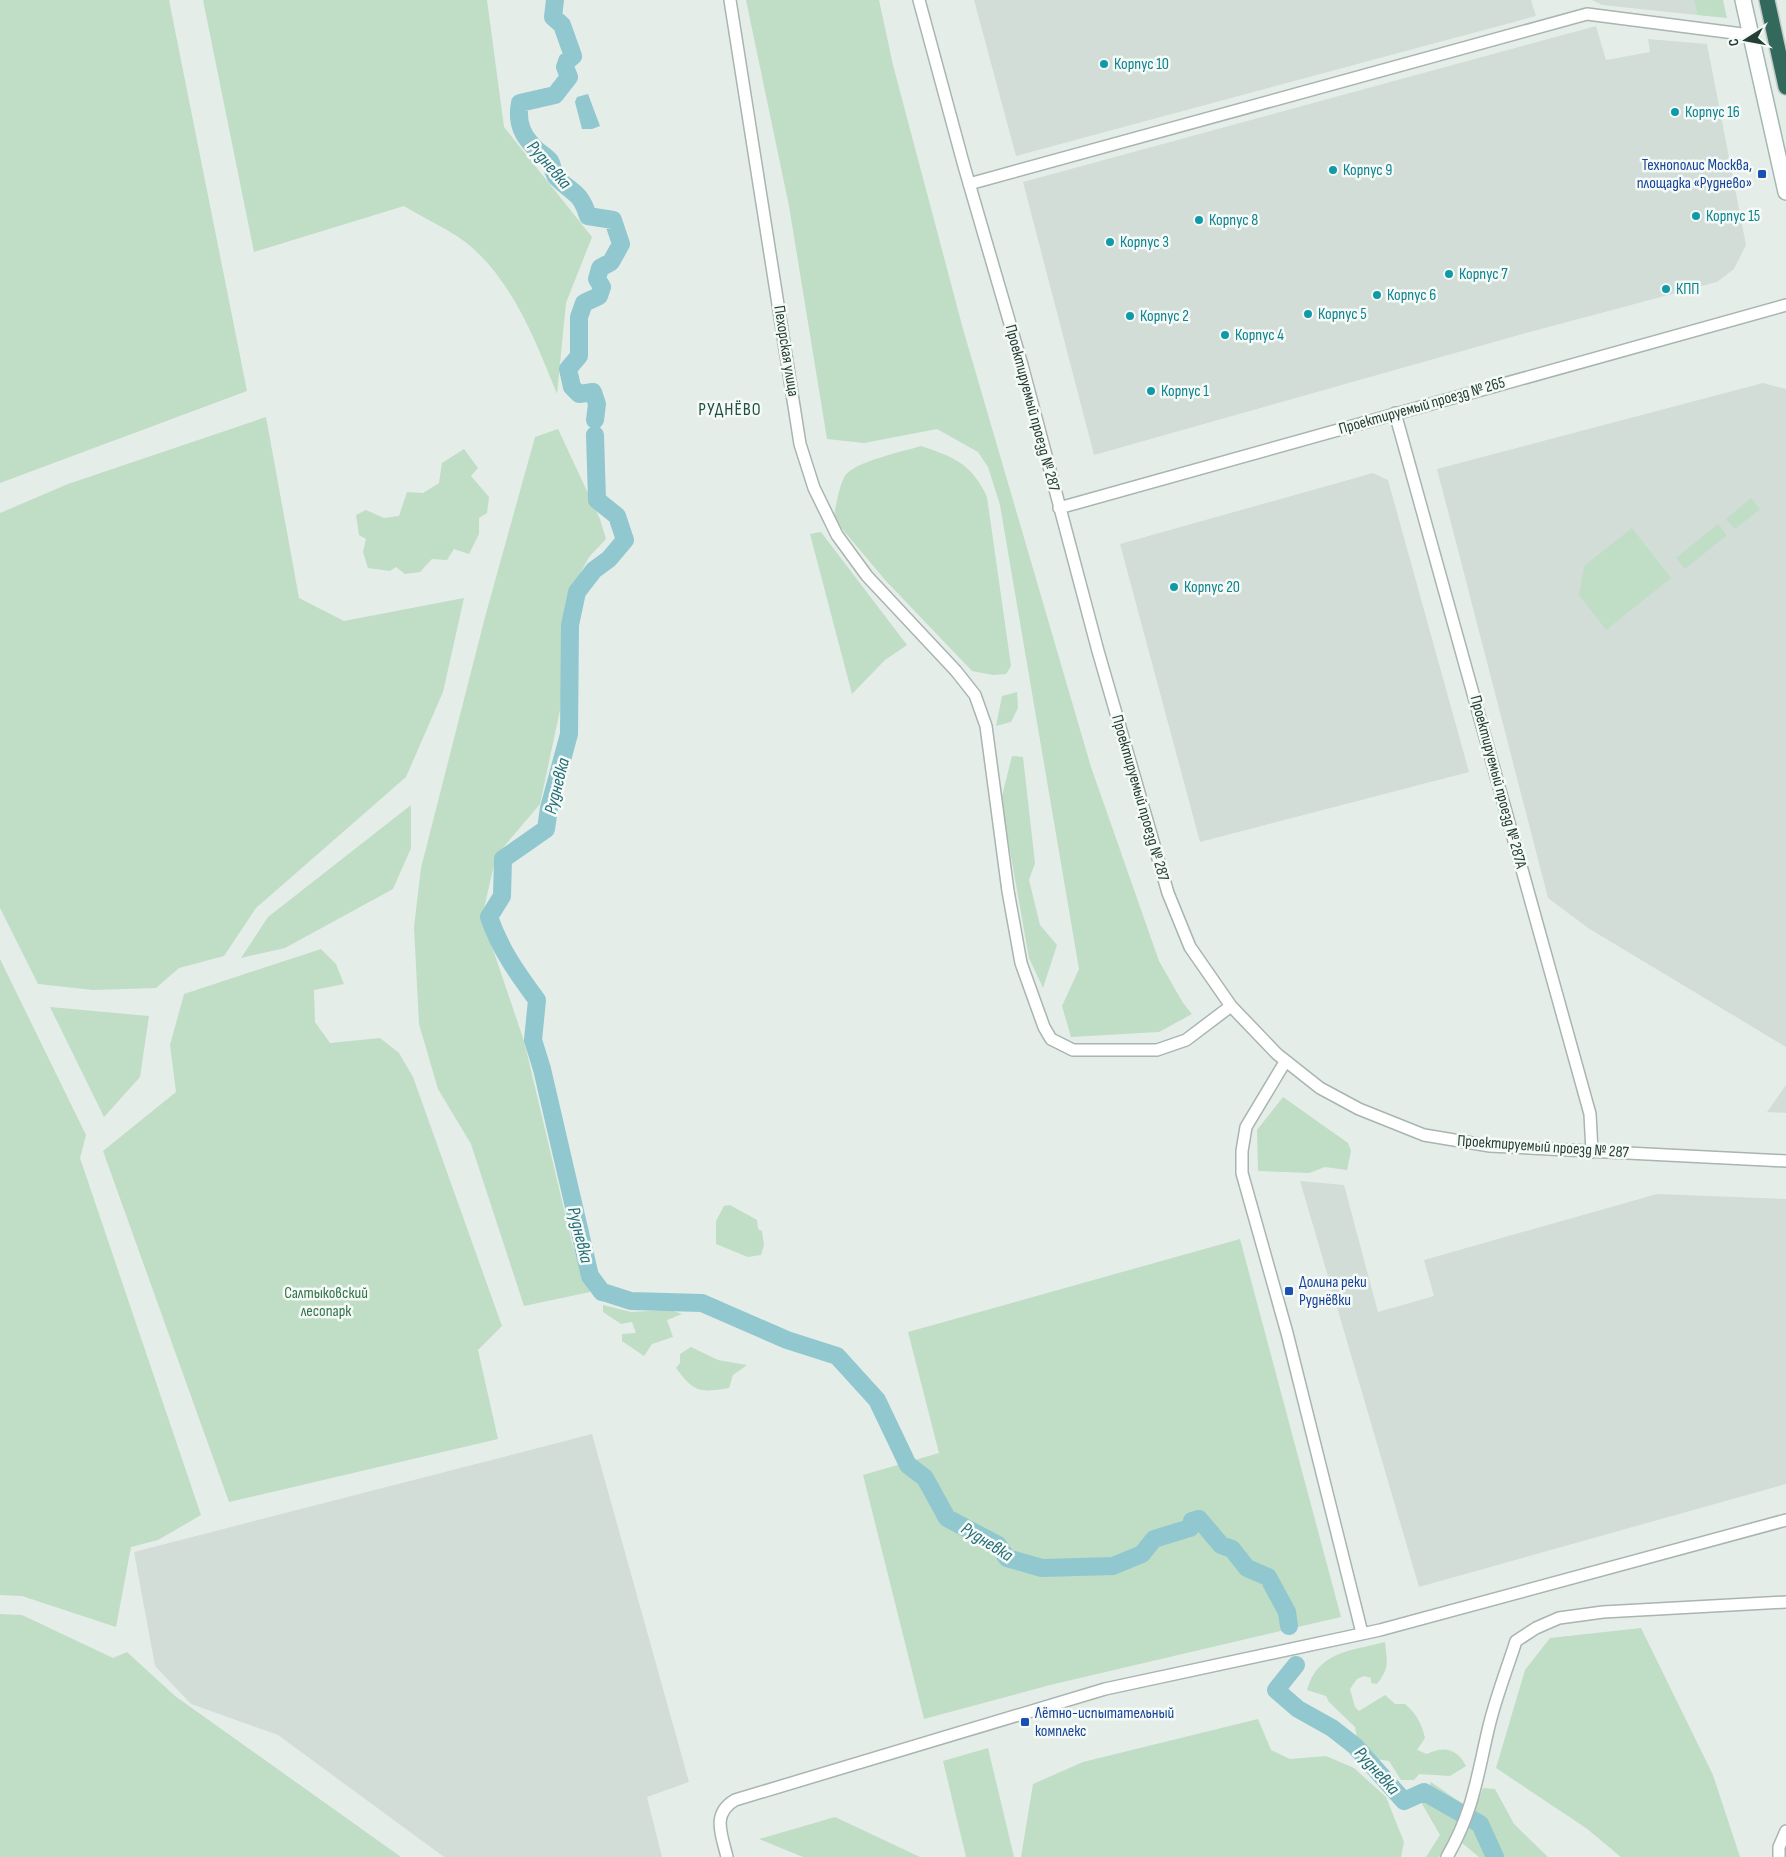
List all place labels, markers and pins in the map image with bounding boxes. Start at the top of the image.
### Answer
place label: Корпус 10 [1114,55,1169,74]
marker: Корпус 10 [1098,58,1110,70]
place label: Корпус 16 [1685,103,1740,122]
marker: Корпус 16 [1669,106,1681,118]
place label: Технополис Москва, площадка «Руднево» [1637,156,1752,193]
place label: Корпус 9 [1343,161,1392,180]
marker: Корпус 9 [1327,164,1339,176]
marker: Технополис Москва, площадка «Руднево» [1756,168,1768,180]
place label: Корпус 15 [1706,207,1760,226]
marker: Корпус 15 [1690,210,1702,222]
place label: Корпус 8 [1209,211,1258,230]
marker: Корпус 8 [1193,214,1205,226]
place label: Корпус 3 [1120,233,1169,252]
marker: Корпус 3 [1104,236,1116,248]
place label: Корпус 7 [1459,265,1508,284]
marker: Корпус 7 [1443,268,1455,280]
place label: КПП [1676,280,1699,299]
marker: КПП [1660,283,1672,295]
place label: Корпус 6 [1387,286,1436,305]
marker: Корпус 6 [1371,289,1383,301]
place label: Корпус 5 [1318,305,1367,324]
place label: Корпус 2 [1140,307,1189,326]
marker: Корпус 5 [1302,308,1314,320]
marker: Корпус 2 [1124,310,1136,322]
place label: Корпус 4 [1235,326,1284,345]
marker: Корпус 4 [1219,329,1231,341]
place label: Корпус 1 [1161,382,1209,401]
marker: Корпус 1 [1145,385,1157,397]
place label: Корпус 20 [1184,578,1240,597]
marker: Корпус 20 [1168,581,1180,593]
place label: Долина реки Руднёвки [1299,1273,1367,1310]
marker: Долина реки Руднёвки [1283,1285,1295,1297]
place label: Лётно-испытательный комплекс [1034,1704,1174,1741]
marker: Лётно-испытательный комплекс [1019,1716,1031,1728]

